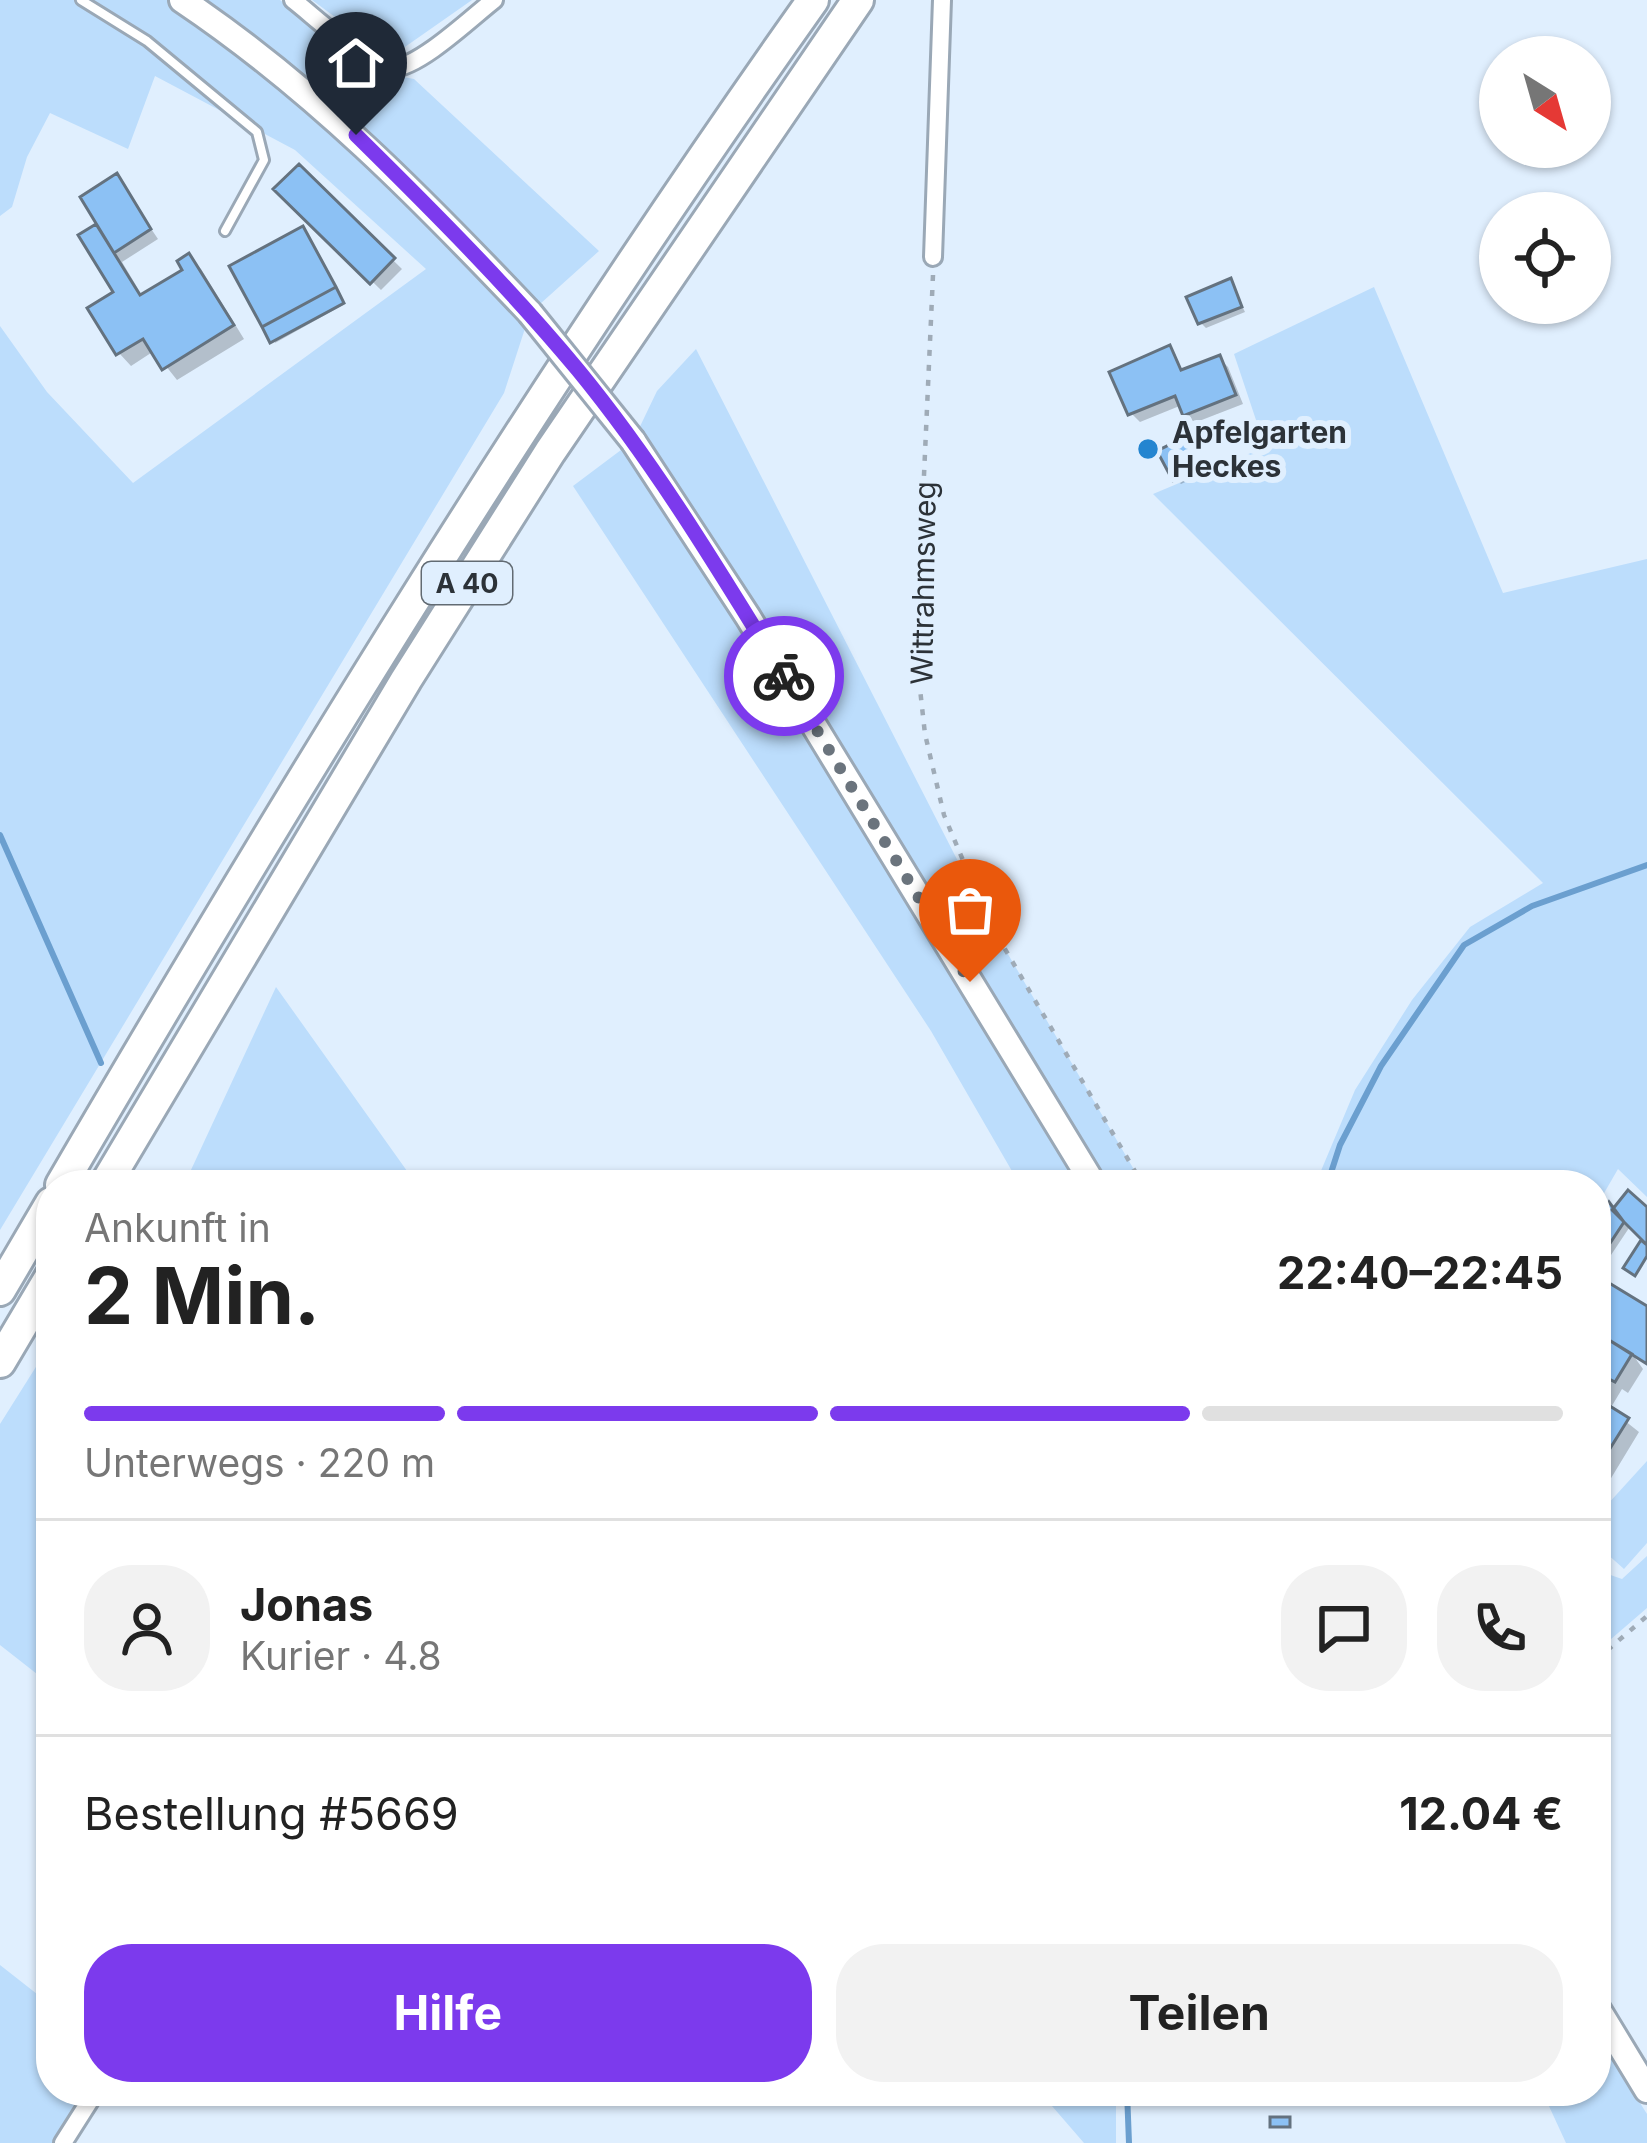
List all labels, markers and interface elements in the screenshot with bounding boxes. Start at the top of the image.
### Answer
pin [305,12,407,135]
icon: home [323,30,389,96]
north arrow [1479,36,1611,168]
map controls [1479,36,1611,324]
button: locate [1479,192,1611,324]
place label: Apfelgarten Heckes [1172,414,1347,484]
marker: Apfelgarten Heckes [1135,436,1161,462]
street label: Wittrahmsweg [903,481,943,685]
road number: A 40 [422,562,512,604]
courier [724,616,844,736]
icon: bike [751,643,817,709]
pin [919,859,1021,982]
icon: bag [937,877,1003,943]
text: Ankunft in [84,1204,271,1251]
text: 22:40–22:45 [1277,1245,1563,1300]
text: 2 Min. [84,1248,320,1343]
text: Unterwegs · 220 m [84,1439,435,1486]
button: person [84,1565,210,1691]
button: chat [1281,1565,1407,1691]
button: phone [1437,1565,1563,1691]
text: Jonas [240,1577,373,1632]
text: Kurier · 4.8 [240,1632,442,1679]
text: Bestellung #5669 [84,1786,459,1841]
text: 12.04 € [1399,1786,1563,1841]
button: Hilfe [84,1944,812,2082]
button: Teilen [836,1944,1563,2082]

